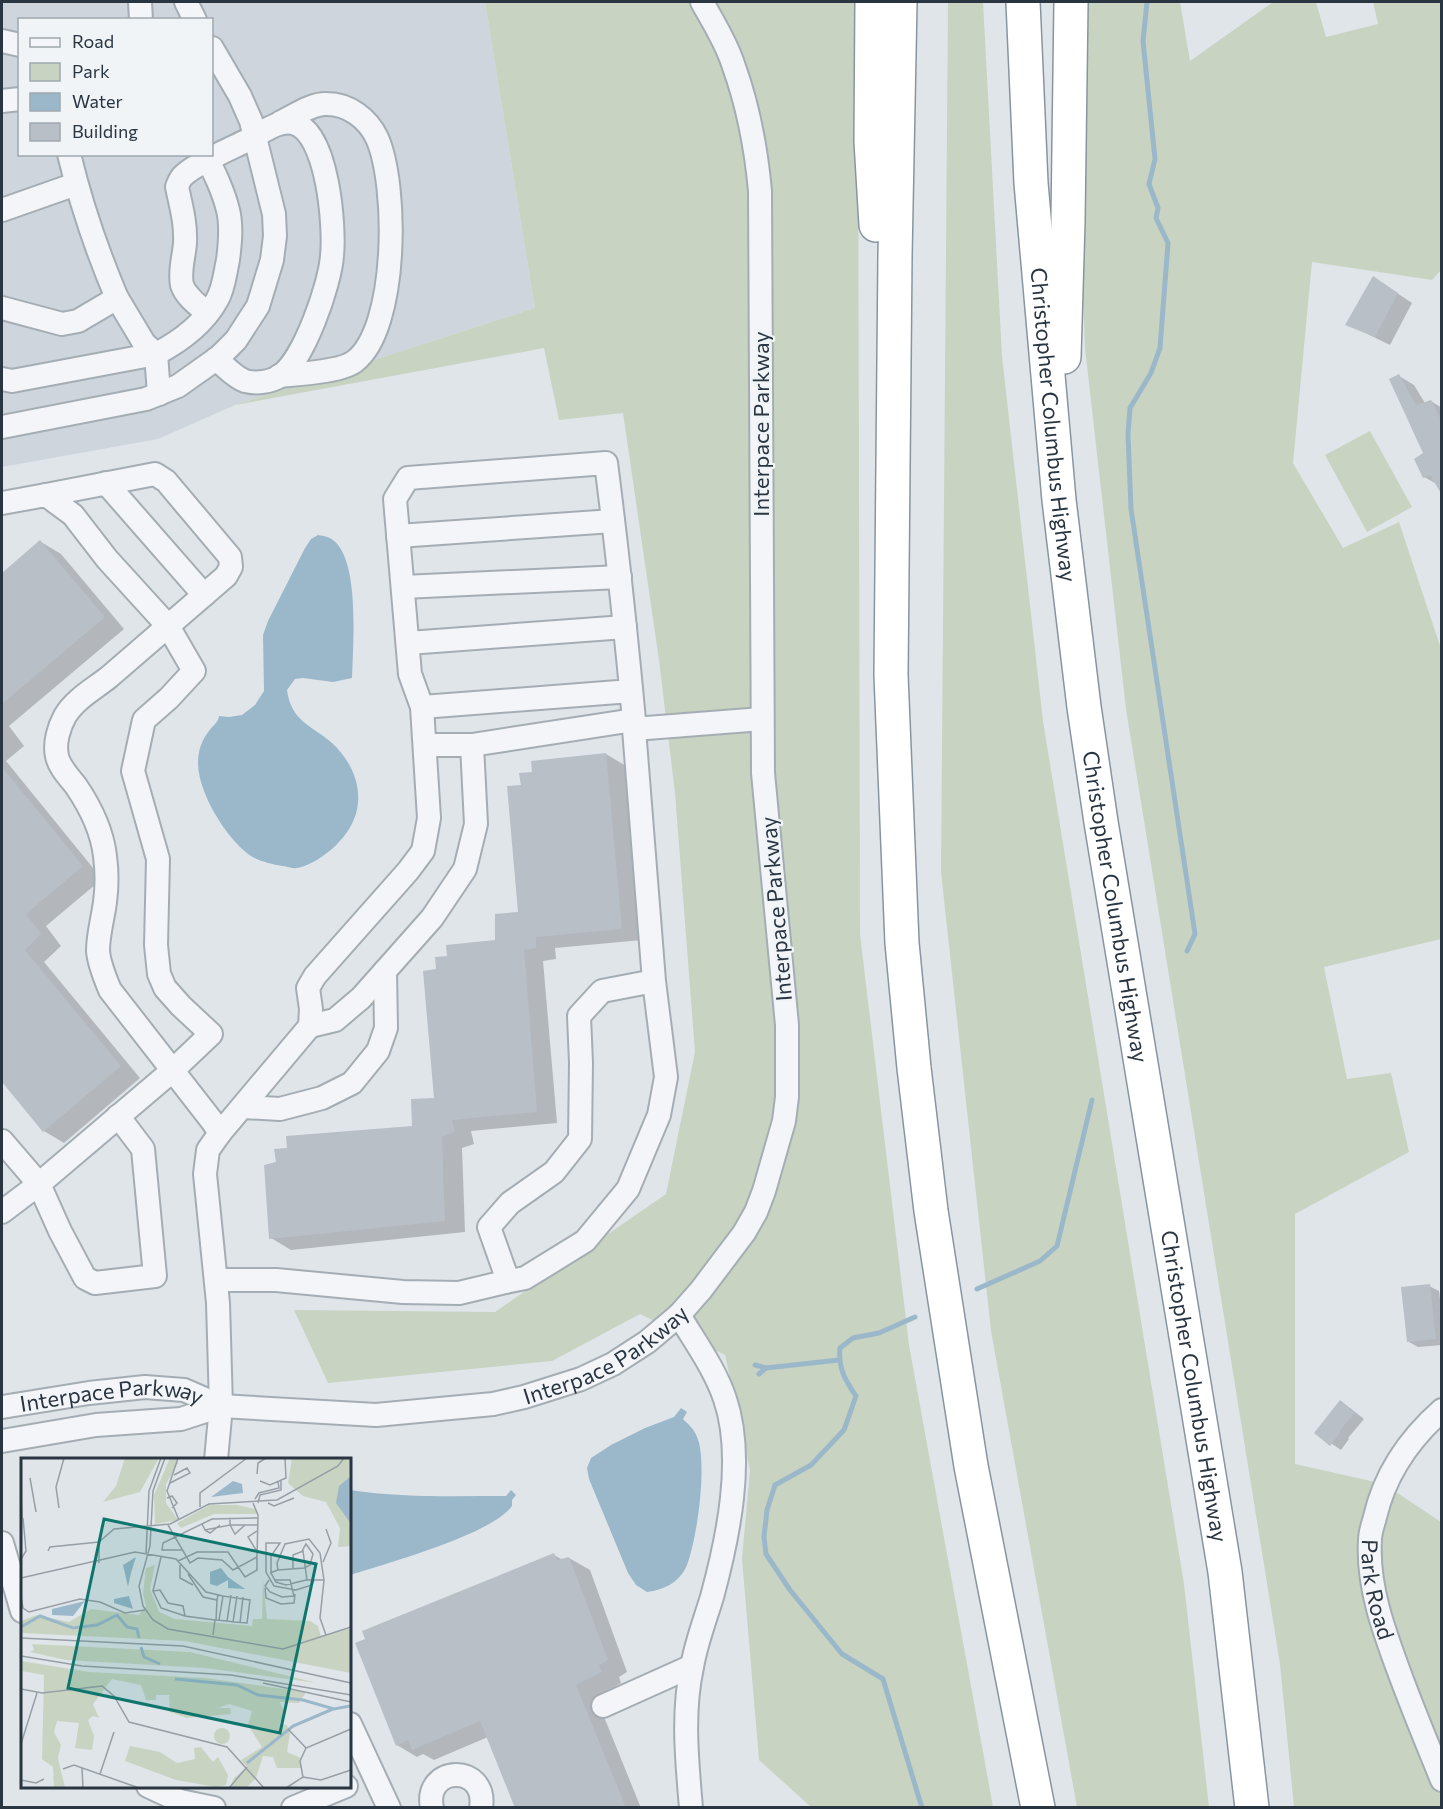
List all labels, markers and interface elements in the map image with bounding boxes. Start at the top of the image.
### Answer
legend [18,18,213,156]
text: Road [72,30,114,52]
text: Park [72,60,110,82]
text: Water [72,90,123,112]
text: Building [72,120,138,142]
street label: Christopher Columbus Highway [1026,266,1083,583]
street label: Interpace Parkway [747,331,774,517]
street label: Christopher Columbus Highway [1078,749,1155,1065]
street label: Interpace Parkway [754,816,797,1003]
street label: Christopher Columbus Highway [1156,1228,1234,1544]
street label: Interpace Parkway [520,1300,694,1409]
street label: Interpace Parkway [18,1373,208,1417]
inset map [21,1458,351,1788]
street label: Park Road [1357,1539,1400,1643]

